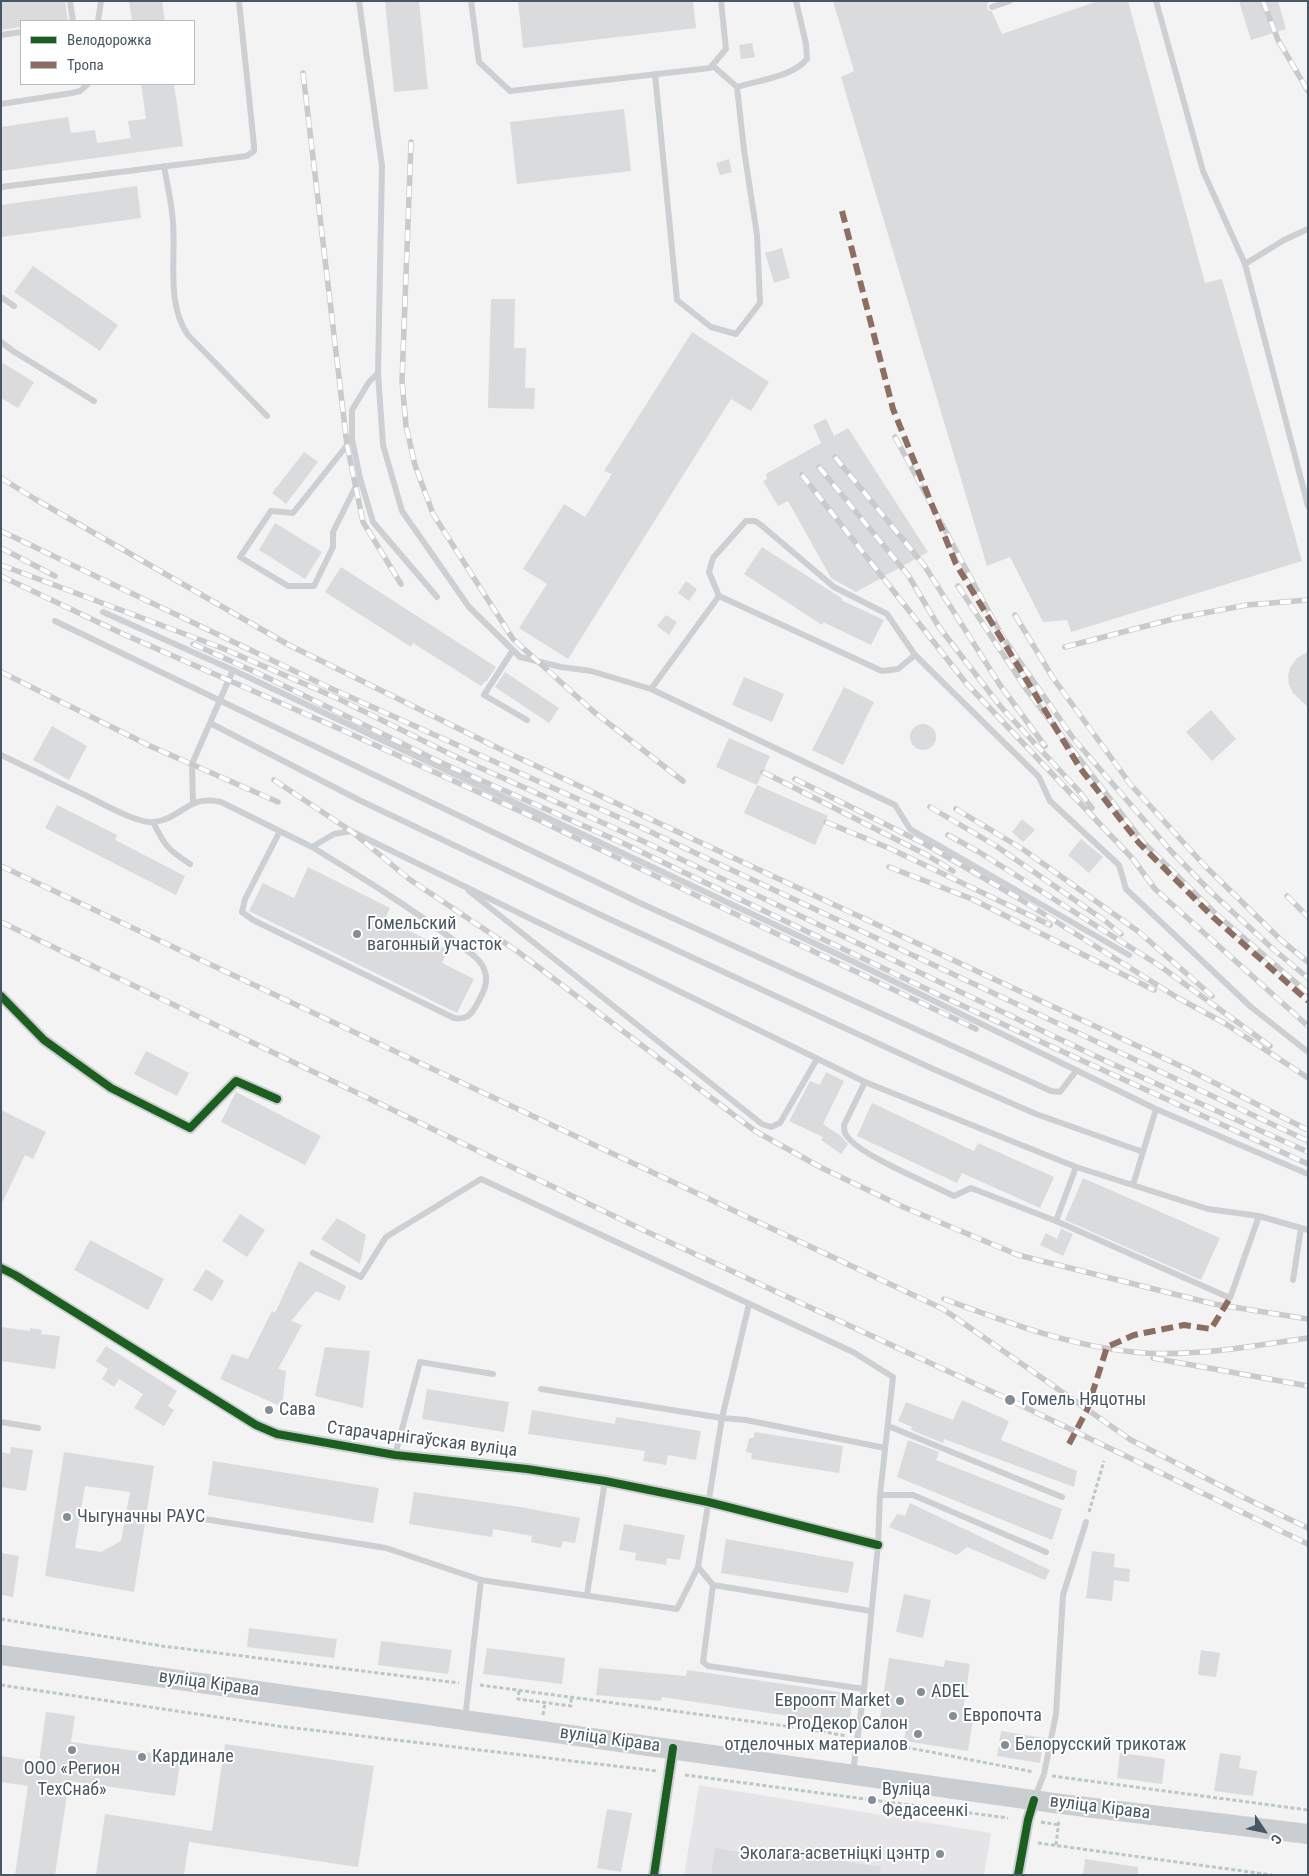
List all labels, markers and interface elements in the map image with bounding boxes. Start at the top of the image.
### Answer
legend [20,20,195,85]
text: Велодорожка [67,31,152,49]
text: Тропа [67,56,104,74]
place label: Гомельский вагонный участок [367,913,502,956]
marker: Гомельский вагонный участок [351,928,363,940]
place label: Гомель Няцотны [1021,1389,1146,1411]
marker: Гомель Няцотны [1003,1393,1017,1407]
place label: Сава [279,1399,316,1421]
marker: Сава [263,1404,275,1416]
street label: Старачарнігаўская вуліца [326,1418,518,1462]
place label: Чыгуначны РАУС [77,1506,205,1528]
marker: Чыгуначны РАУС [61,1511,73,1523]
street label: вуліца Кірава [157,1666,261,1702]
place label: ADEL [931,1681,969,1703]
marker: ADEL [915,1686,927,1698]
place label: Евроопт Market [775,1690,890,1712]
marker: Евроопт Market [894,1695,906,1707]
place label: Европочта [963,1705,1042,1727]
marker: Европочта [947,1710,959,1722]
place label: ProДекор Салон отделочных материалов [724,1713,908,1756]
street label: вуліца Кірава [558,1722,662,1758]
marker: ProДекор Салон отделочных материалов [912,1728,924,1740]
place label: Белорусский трикотаж [1015,1734,1187,1756]
marker: Белорусский трикотаж [999,1739,1011,1751]
marker: ООО «Регион ТехСнаб» [66,1744,78,1756]
place label: Кардинале [152,1746,234,1768]
marker: Кардинале [136,1751,148,1763]
place label: ООО «Регион ТехСнаб» [24,1758,120,1800]
place label: Вуліца Федасеенкі [882,1779,968,1822]
street label: вуліца Кірава [1049,1791,1151,1825]
marker: Вуліца Федасеенкі [866,1794,878,1806]
north arrow [1239,1806,1289,1856]
text: С [1268,1832,1285,1847]
place label: Эколага-асветніцкі цэнтр [739,1843,930,1865]
marker: Эколага-асветніцкі цэнтр [934,1848,946,1860]

